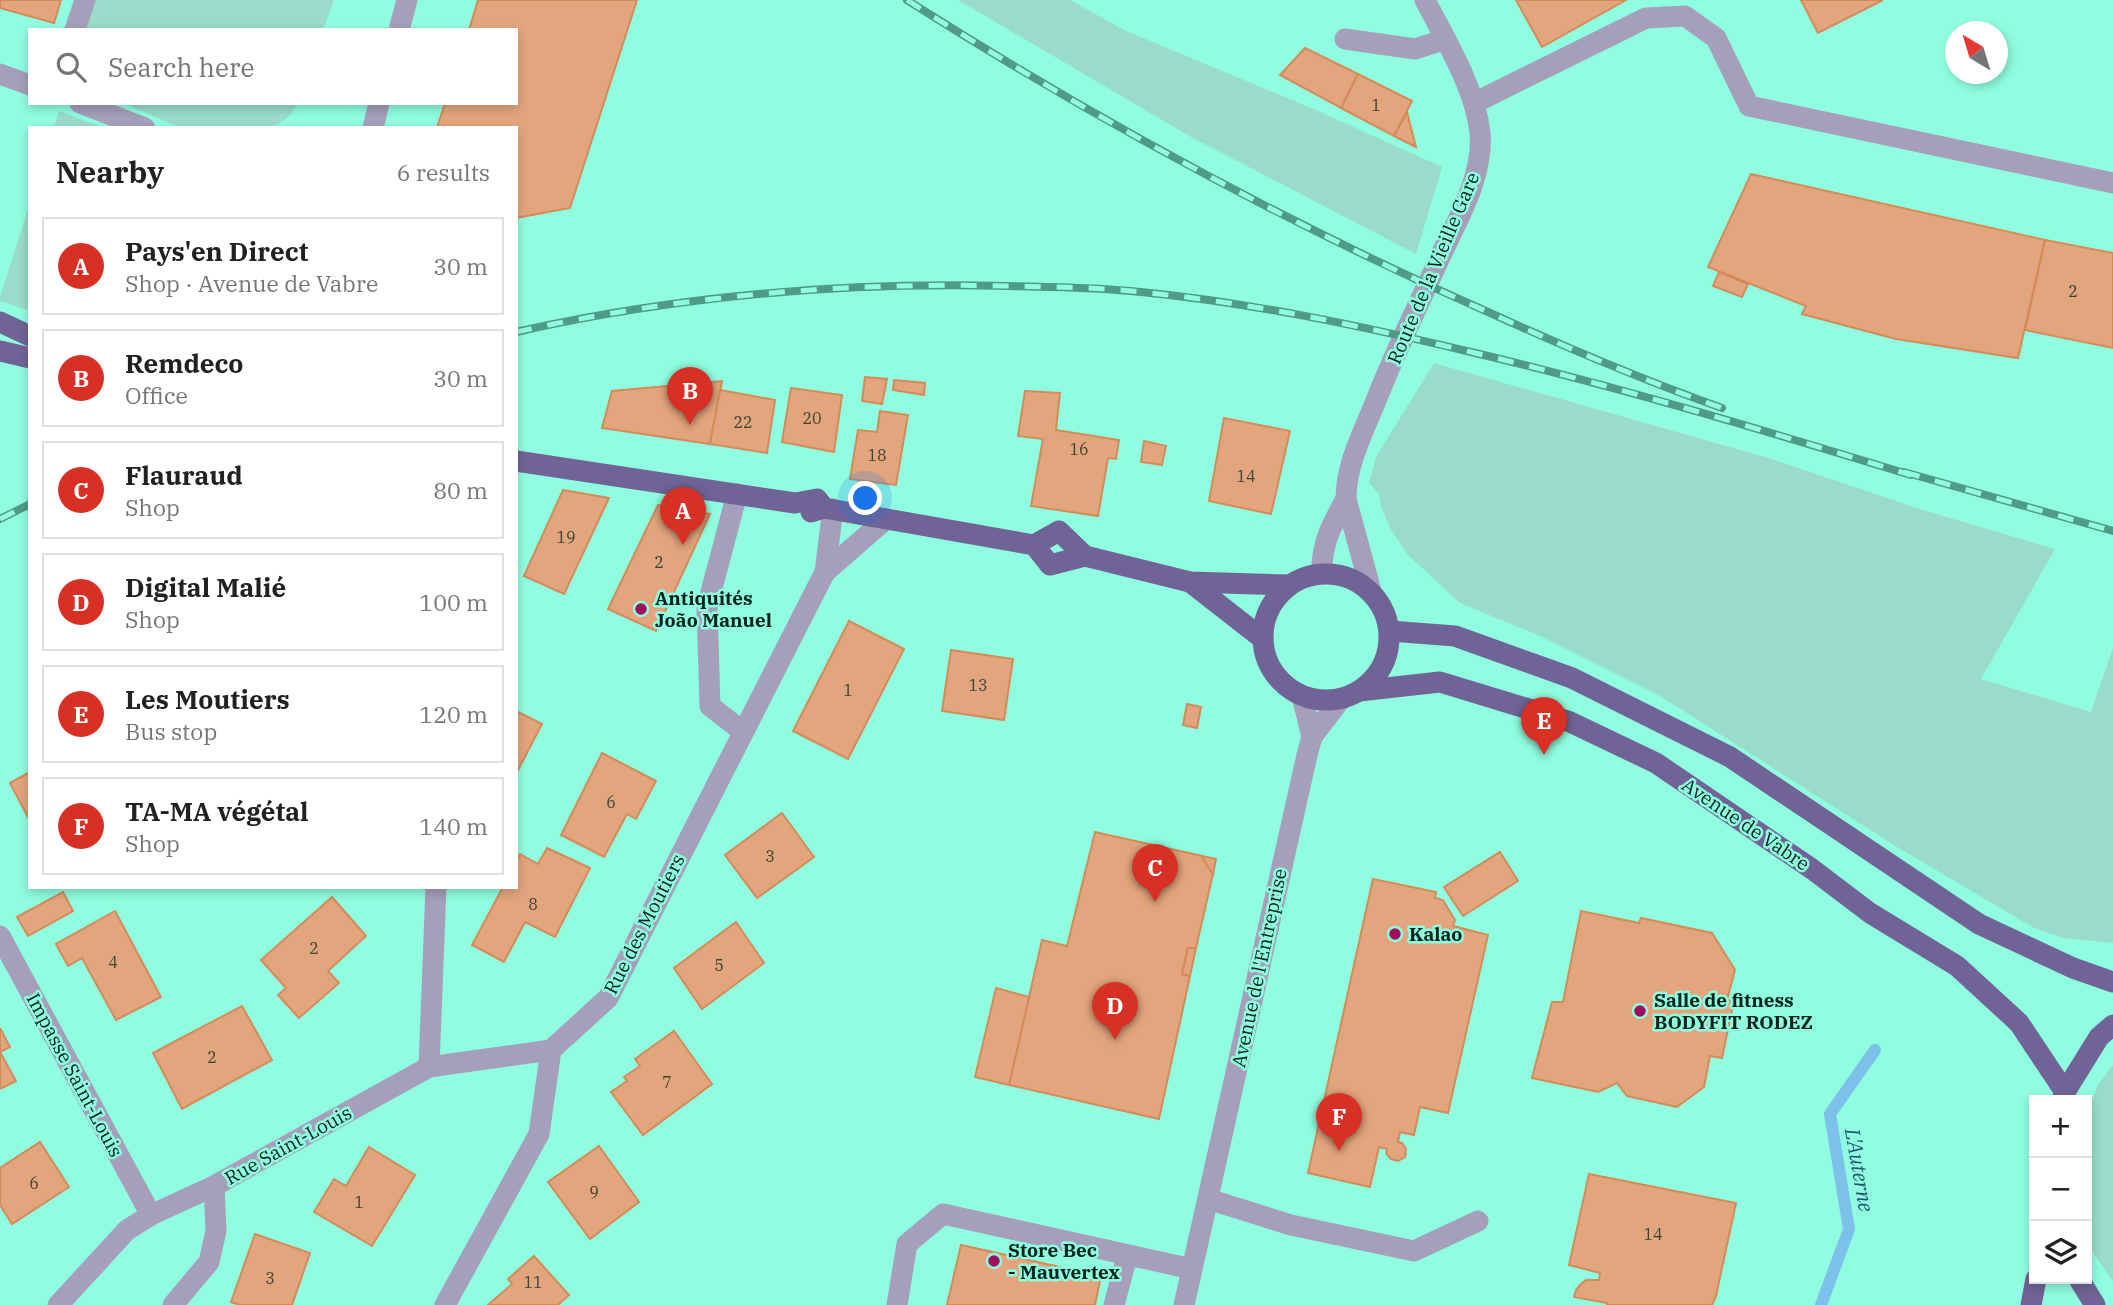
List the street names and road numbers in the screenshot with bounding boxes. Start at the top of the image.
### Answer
street label: Route de la Vieille Gare [1382,168,1484,368]
street label: Avenue de Vabre [1678,772,1814,876]
street label: Rue des Moutiers [598,850,690,998]
street label: Avenue de l'Entreprise [1226,866,1292,1070]
street label: Impasse Saint-Louis [22,989,128,1161]
street label: Rue Saint-Louis [220,1100,356,1190]

